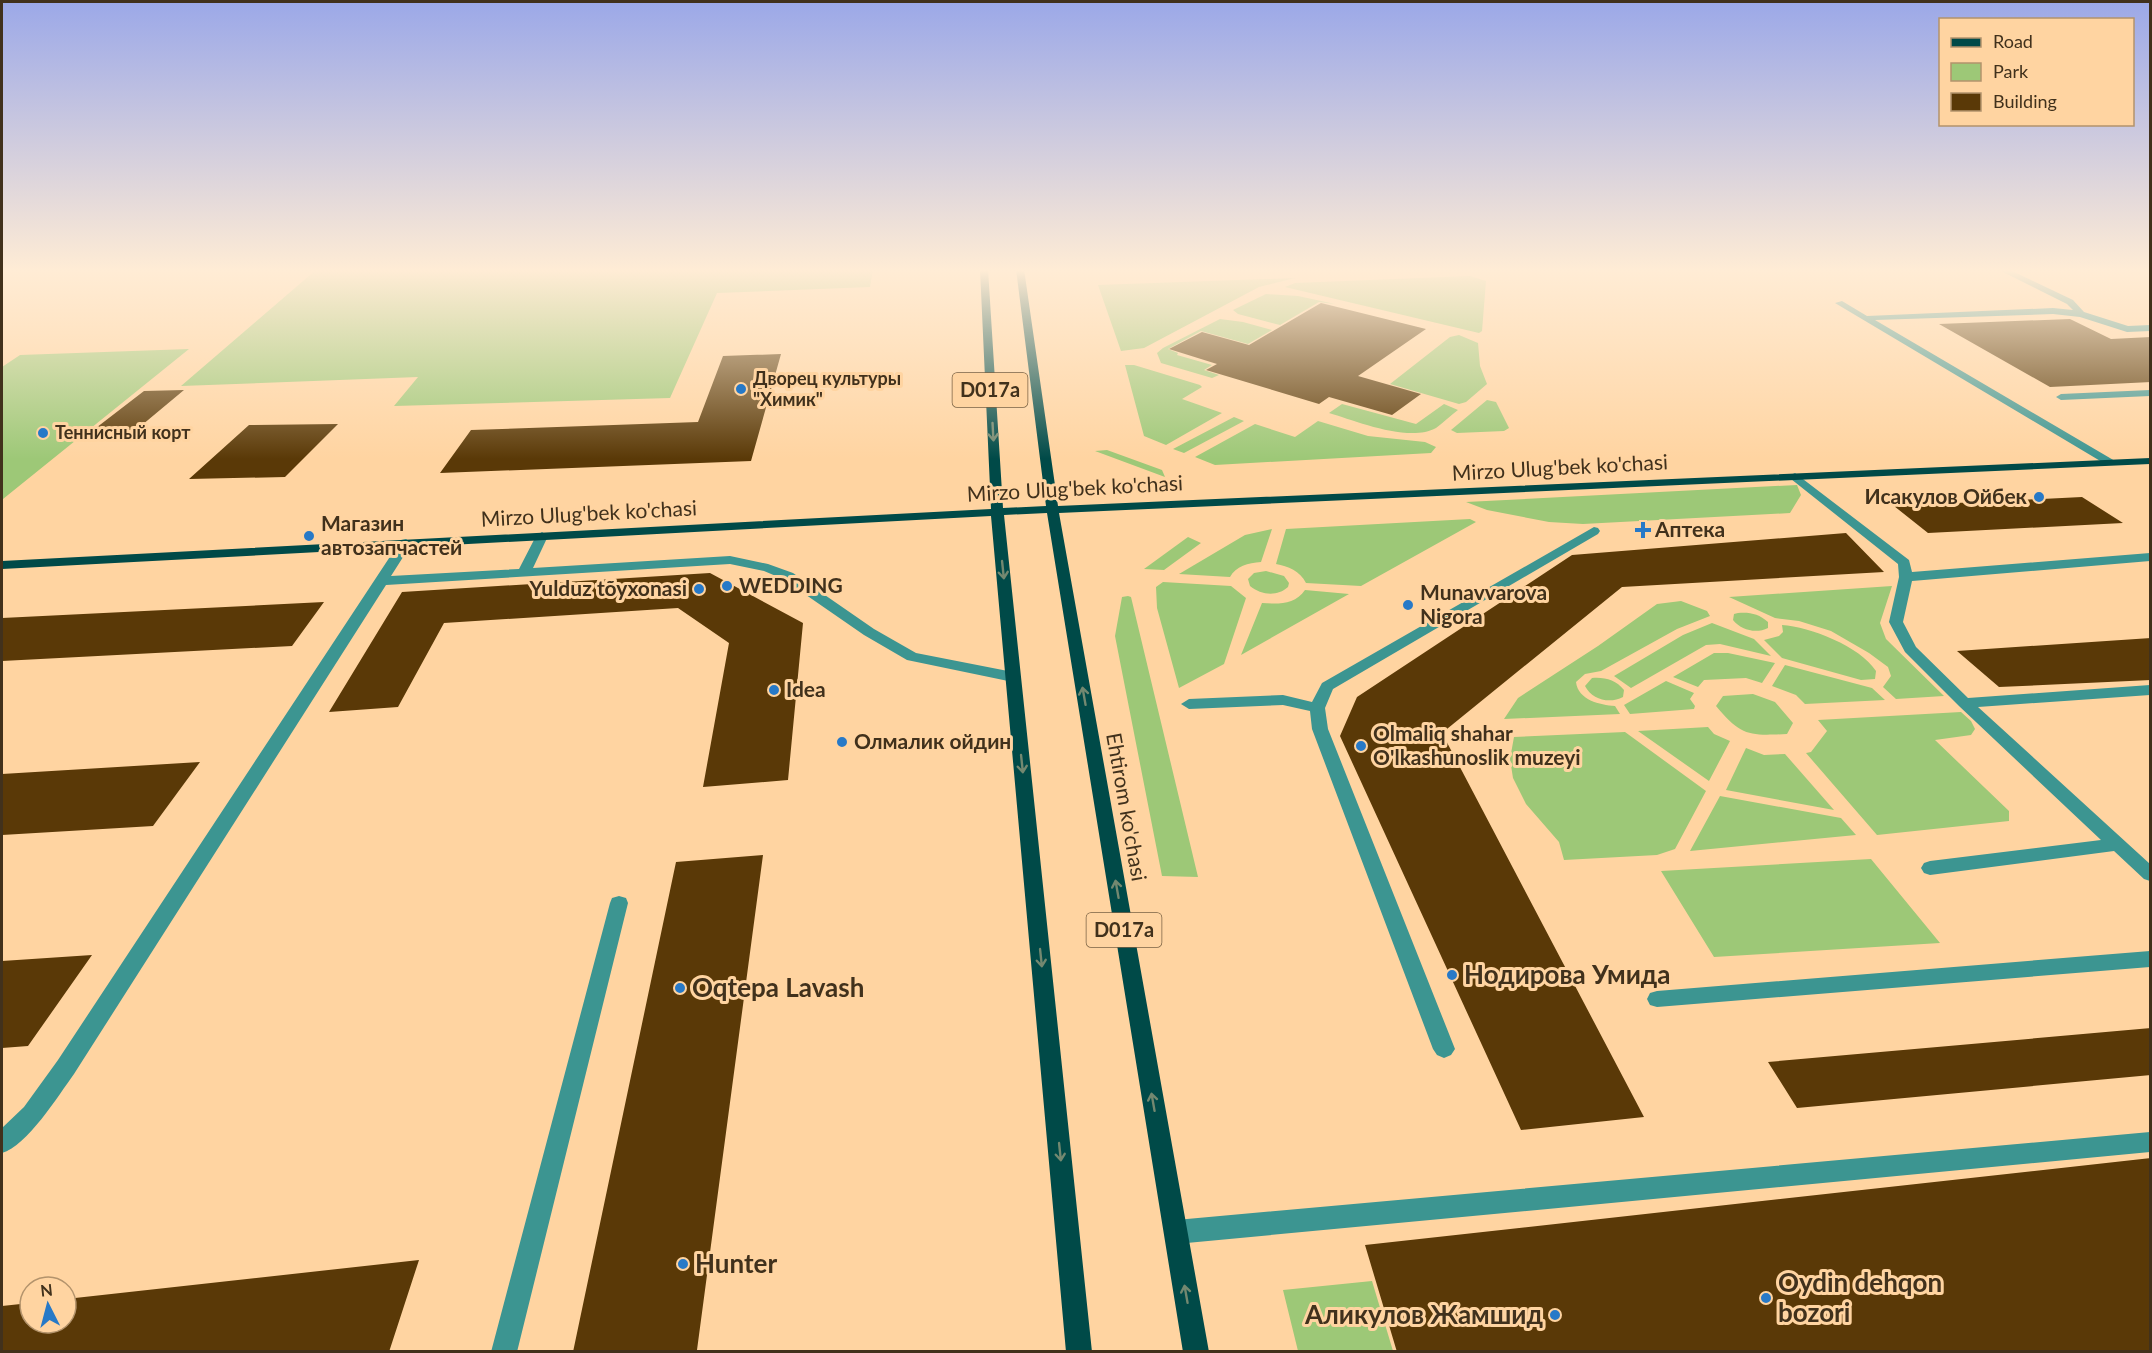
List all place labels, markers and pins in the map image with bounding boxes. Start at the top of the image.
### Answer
place label: Дворец культуры "Химик" [753,367,901,410]
marker: Дворец культуры "Химик" [734,382,748,396]
place label: Теннисный корт [55,421,191,443]
marker: Теннисный корт [36,426,50,440]
place label: Исакулов Ойбек [1865,483,2028,508]
marker: Исакулов Ойбек [2032,490,2046,504]
place label: Магазин автозапчастей [321,510,462,559]
place label: Аптека [1654,516,1725,541]
marker: Аптека [1636,523,1650,537]
marker: Магазин автозапчастей [302,529,316,543]
place label: WEDDING [739,572,843,597]
place label: Yulduz tõyxonasi [529,575,687,600]
marker: WEDDING [720,579,734,593]
place label: Munavvarova Nigora [1420,579,1547,628]
marker: Yulduz tõyxonasi [692,582,706,596]
marker: Munavvarova Nigora [1401,598,1415,612]
place label: Idea [786,676,826,701]
marker: Idea [767,683,781,697]
place label: Olmaliq shahar O'lkashunoslik muzeyi [1373,720,1581,769]
place label: Олмалик ойдин [854,728,1011,753]
marker: Олмалик ойдин [835,735,849,749]
marker: Olmaliq shahar O'lkashunoslik muzeyi [1354,739,1368,753]
place label: Нодирова Умида [1464,958,1670,990]
marker: Нодирова Умида [1445,968,1459,982]
place label: Oqtepa Lavash [692,971,864,1003]
marker: Oqtepa Lavash [673,981,687,995]
place label: Hunter [695,1247,777,1279]
marker: Hunter [676,1257,690,1271]
place label: Oydin dehqon bozori [1778,1266,1942,1328]
marker: Oydin dehqon bozori [1759,1291,1773,1305]
place label: Аликулов Жамшид [1304,1298,1544,1330]
marker: Аликулов Жамшид [1548,1308,1562,1322]

